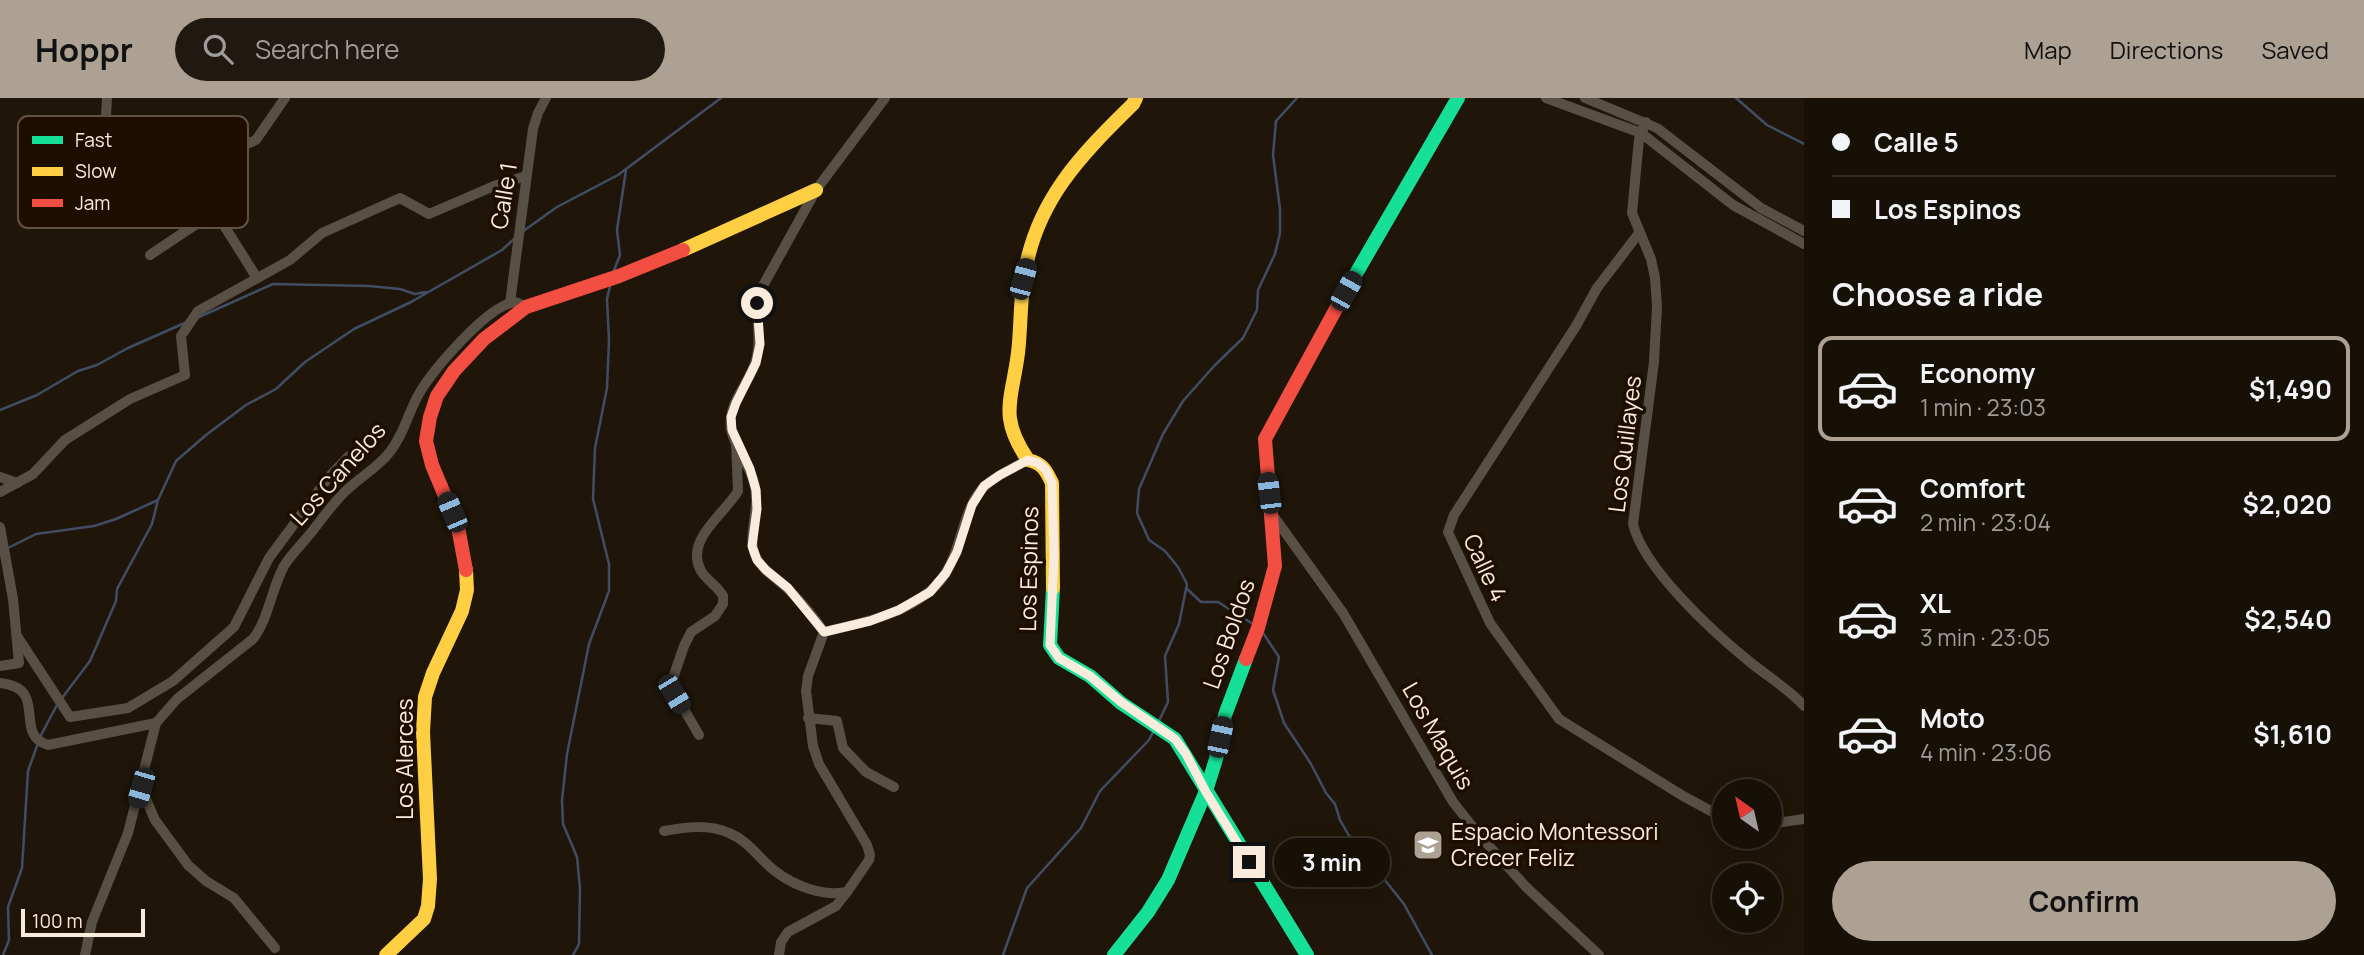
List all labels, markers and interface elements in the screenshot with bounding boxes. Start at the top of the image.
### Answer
search box [175,18,665,81]
text: Hoppr [35,27,133,72]
icon: search [199,30,237,68]
text: Search here [255,31,400,67]
text: Map [2024,33,2072,66]
text: Directions [2110,33,2223,66]
text: Saved [2261,33,2329,66]
legend [18,116,248,228]
text: Calle 5 [1874,124,1959,160]
text: Fast [75,127,112,153]
text: Slow [75,158,117,184]
street label: Calle 1 [482,160,524,231]
text: Jam [75,190,110,216]
text: Los Espinos [1874,191,2021,227]
car [1008,256,1039,302]
car [1327,268,1366,314]
text: Choose a ride [1832,272,2043,316]
route start [741,287,773,319]
text: Economy [1920,355,2035,391]
icon: car [1836,357,1899,420]
text: $1,490 [2249,371,2332,407]
street label: Los Quillayes [1600,374,1648,514]
text: 1 min · 23:03 [1920,391,2046,423]
street label: Los Canelos [282,415,392,532]
text: Comfort [1920,470,2026,506]
car [1257,471,1282,515]
icon: car [1836,472,1899,535]
text: $2,020 [2243,486,2332,522]
car [435,489,470,535]
street label: Los Espinos [1011,506,1045,632]
text: 2 min · 23:04 [1920,506,2051,538]
street label: Calle 4 [1456,528,1516,607]
street label: Los Boldos [1194,574,1262,693]
text: XL [1920,585,1951,621]
icon: car [1836,587,1899,650]
text: $2,540 [2244,601,2332,637]
text: 3 min · 23:05 [1920,621,2050,653]
car [655,671,694,717]
street label: Los Maquis [1395,676,1482,795]
street label: Los Alerces [388,698,420,820]
text: Moto [1920,700,1985,736]
icon: car [1836,702,1899,765]
car [1206,714,1235,760]
text: $1,610 [2253,716,2332,752]
text: 4 min · 23:06 [1920,736,2052,768]
car [126,765,157,811]
north arrow [1712,779,1782,849]
map controls [1712,779,1782,933]
place label: Espacio Montessori Crecer Feliz [1451,815,1659,873]
school or university icon: Espacio Montessori Crecer Feliz [1411,828,1445,862]
callout: 3 min [1274,838,1389,886]
route end [1233,846,1265,878]
text: 3 min [1302,846,1362,878]
button: Confirm [1832,861,2336,941]
button: locate [1712,863,1782,933]
scale bar [21,906,145,938]
text: 100 m [32,908,83,934]

